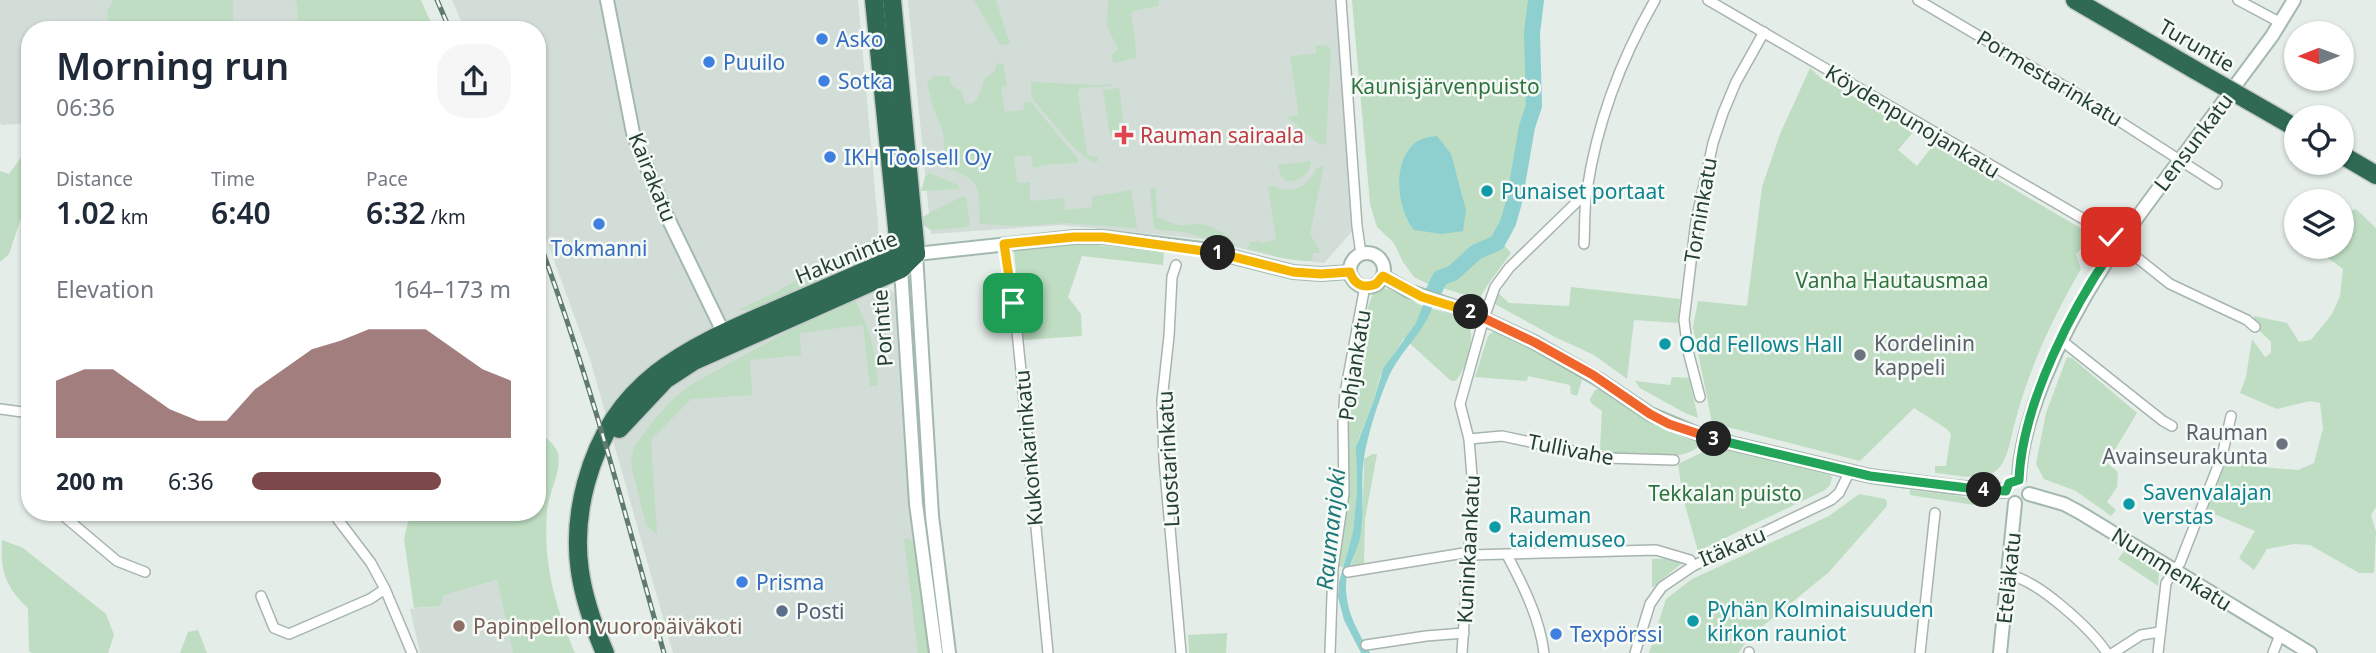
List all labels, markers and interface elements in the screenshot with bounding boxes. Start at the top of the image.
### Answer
street label: Turuntie [2154,12,2240,78]
north arrow [2284,21,2354,91]
map controls [2284,21,2354,259]
street label: Pormestarinkatu [1972,23,2128,133]
place label: Asko [836,25,883,53]
marker: Asko [814,31,830,47]
text: Morning run [56,39,289,91]
button: share [437,44,511,118]
place label: Puuilo [723,48,785,76]
marker: Puuilo [701,54,717,70]
street label: Köydenpunojankatu [1820,58,2006,184]
place label: Sotka [838,67,893,95]
park label: Kaunisjärvenpuisto [1350,72,1540,100]
marker: Sotka [816,73,832,89]
street label: Lensunkatu [2147,87,2239,197]
text: 06:36 [56,91,115,123]
button: locate [2284,105,2354,175]
place label: Rauman sairaala [1140,121,1304,149]
marker: Rauman sairaala [1114,125,1134,145]
street label: Kairakatu [622,128,684,226]
place label: IKH Toolsell Oy [844,143,992,171]
marker: IKH Toolsell Oy [822,149,838,165]
street label: Torninkatu [1677,155,1723,265]
text: Distance [56,166,133,192]
text: Time [211,166,255,192]
text: Pace [366,166,408,192]
place label: Punaiset portaat [1501,177,1665,205]
marker: Punaiset portaat [1479,183,1495,199]
button: layers [2284,189,2354,259]
text: 1.02 [56,192,116,233]
text: 6:40 [211,192,271,233]
text: 6:32 [366,192,426,233]
text: km [116,204,149,230]
text: /km [426,204,466,230]
pin [2081,207,2141,267]
marker: Tokmanni [591,216,607,232]
icon: check [2092,218,2130,256]
street label: Hakunintie [791,224,901,290]
place label: Tokmanni [551,234,647,262]
pin: 1 [1200,236,1236,270]
text: 1 [1212,239,1223,265]
park label: Vanha Hautausmaa [1795,266,1989,294]
text: Elevation [56,273,154,305]
text: 164–173 m [393,273,511,305]
pin [983,273,1043,333]
icon: arrive [994,284,1032,322]
street label: Porintie [865,288,899,368]
pin: 2 [1454,294,1488,330]
text: 2 [1465,298,1476,324]
street label: Pohjankatu [1331,307,1377,423]
place label: Kordelinin kappeli [1874,329,1975,381]
place label: Odd Fellows Hall [1679,330,1843,358]
marker: Odd Fellows Hall [1657,336,1673,352]
marker: Kordelinin kappeli [1852,347,1868,363]
street label: Kukonkarinkatu [1007,369,1049,527]
street label: Luostarinkatu [1150,390,1186,528]
place label: Rauman Avainseurakunta [2102,418,2268,470]
pin: 3 [1696,422,1732,457]
text: 3 [1708,425,1719,451]
street label: Tullivahe [1526,427,1616,471]
marker: Rauman Avainseurakunta [2274,436,2290,452]
text: 200 m [56,465,124,497]
text: 6:36 [168,465,214,497]
water label: Raumanjoki [1308,465,1352,591]
pin: 4 [1966,472,2002,508]
street label: Kuninkaankatu [1450,474,1486,624]
text: 4 [1978,476,1989,502]
place label: Savenvalajan verstas [2143,478,2272,530]
park label: Tekkalan puisto [1648,479,1802,507]
marker: Savenvalajan verstas [2121,496,2137,512]
place label: Rauman taidemuseo [1509,501,1626,553]
marker: Rauman taidemuseo [1487,519,1503,535]
street label: Itäkatu [1694,519,1770,573]
street label: Nummenkatu [2107,521,2237,617]
street label: Eteläkatu [1989,531,2027,625]
place label: Prisma [756,568,824,596]
marker: Prisma [734,574,750,590]
place label: Pyhän Kolminaisuuden kirkon rauniot [1707,595,1934,647]
place label: Posti [796,597,844,625]
marker: Posti [774,603,790,619]
place label: Papinpellon vuoropäiväkoti [473,612,742,640]
marker: Pyhän Kolminaisuuden kirkon rauniot [1685,613,1701,629]
marker: Papinpellon vuoropäiväkoti [451,618,467,634]
place label: Texpörssi [1570,620,1663,648]
marker: Texpörssi [1548,626,1564,642]

